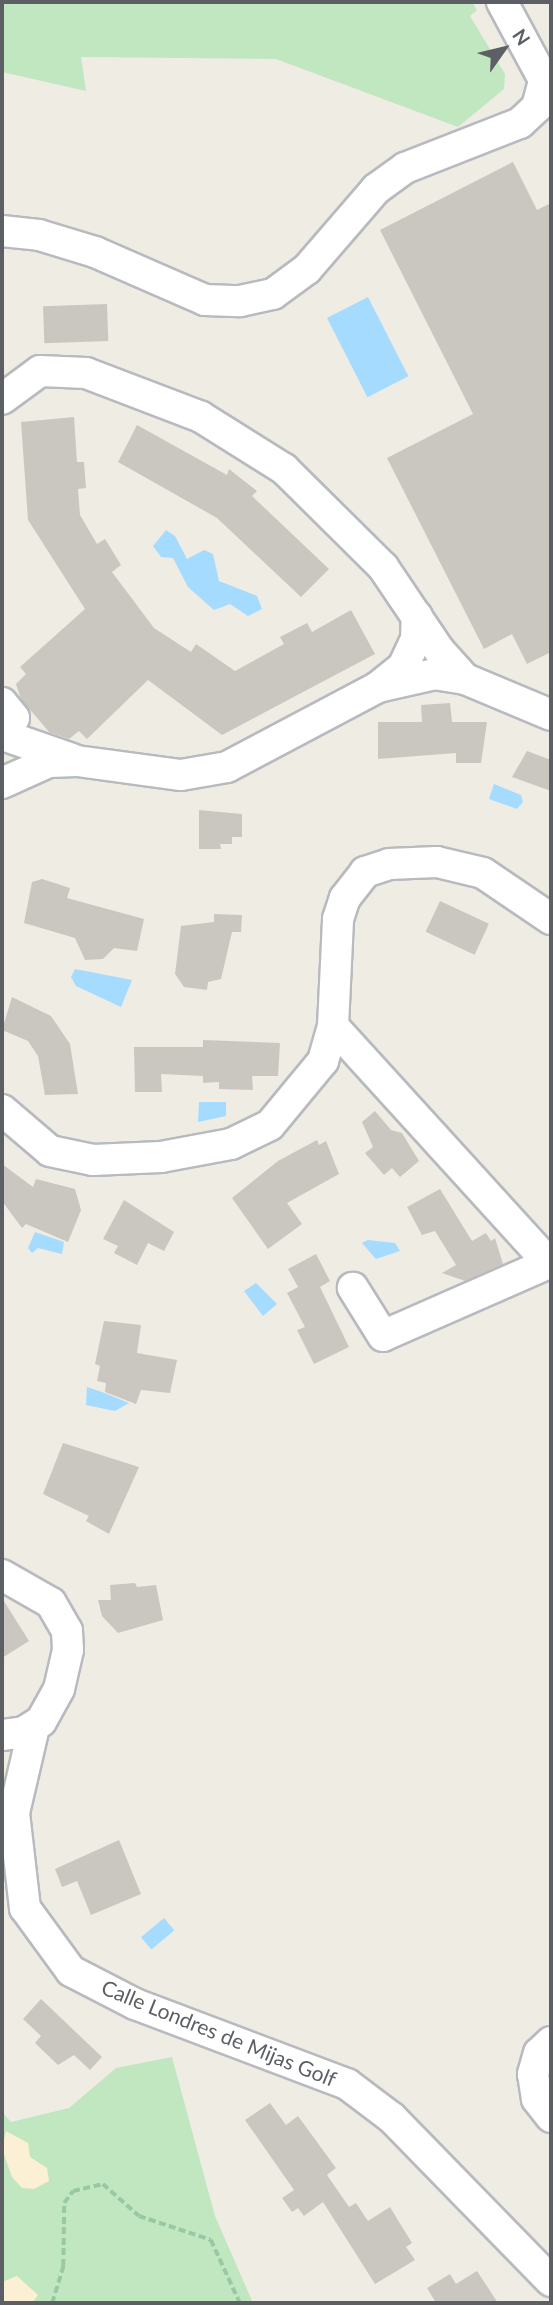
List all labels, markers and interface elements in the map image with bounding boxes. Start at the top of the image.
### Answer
north arrow [469,14,539,84]
text: N [508,24,535,49]
street label: Calle Londres de Mijas Golf [98,1974,340,2092]

